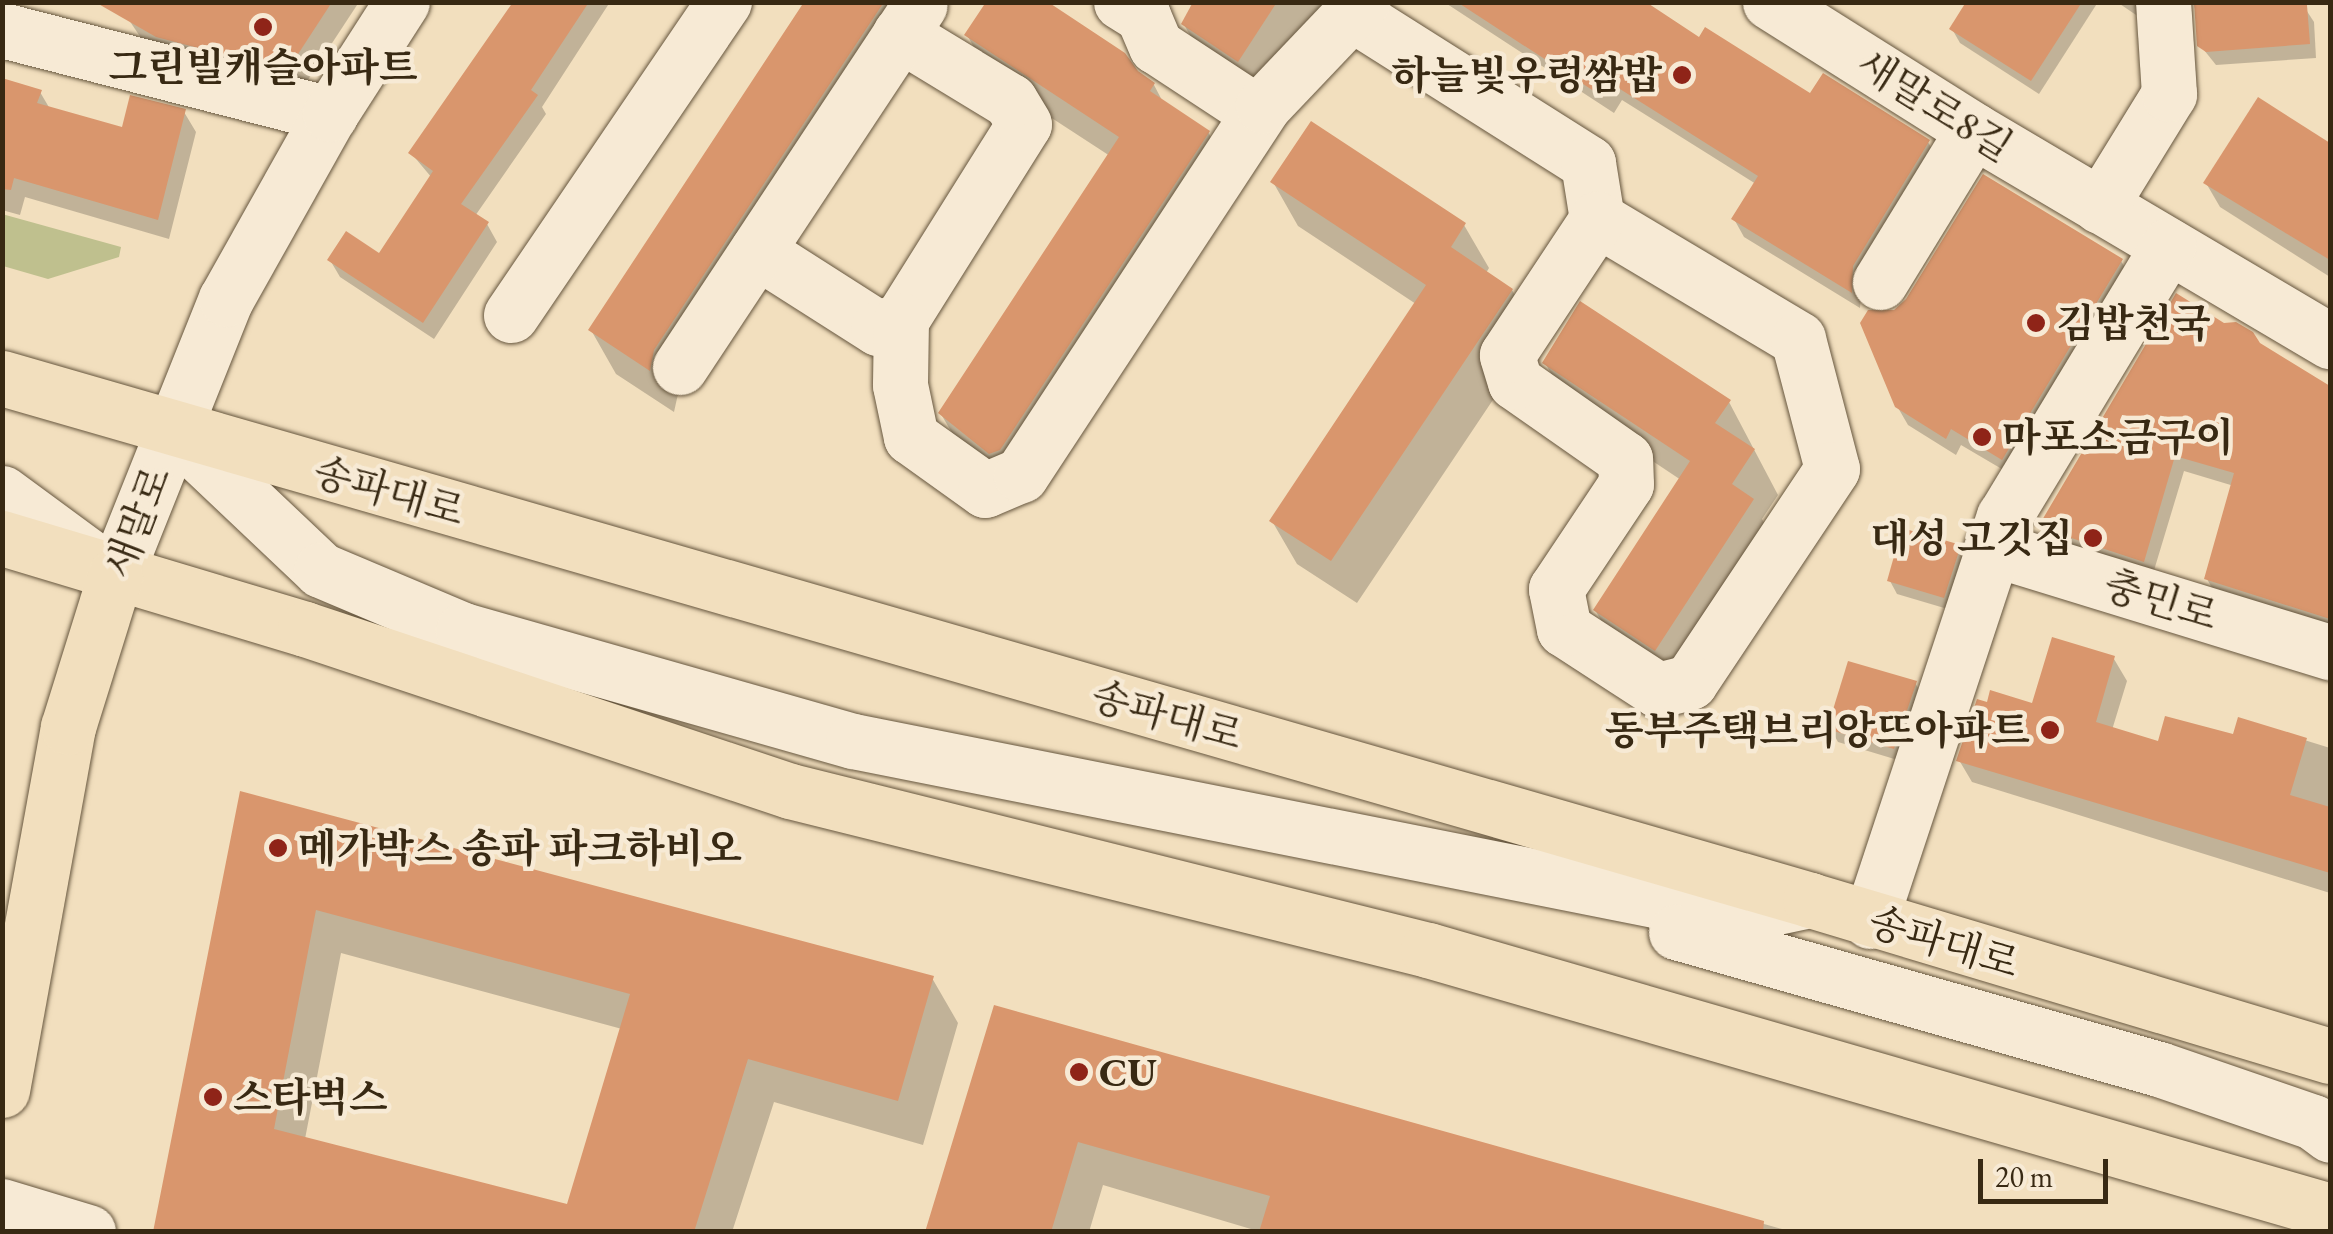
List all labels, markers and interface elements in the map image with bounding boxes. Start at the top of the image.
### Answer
marker: 그린빌캐슬아파트 [252,16,274,38]
street label: 새말로8길 [1849,39,2021,171]
place label: 그린빌캐슬아파트 [108,43,418,91]
place label: 하늘빛우렁쌈밥 [1392,51,1662,99]
marker: 하늘빛우렁쌈밥 [1671,64,1693,86]
place label: 김밥천국 [2056,299,2211,347]
marker: 김밥천국 [2025,312,2047,334]
place label: 마포소금구이 [2002,413,2234,461]
marker: 마포소금구이 [1971,426,1993,448]
street label: 송파대로 [308,447,470,535]
street label: 새말로 [94,459,180,585]
place label: 대성 고깃집 [1870,514,2073,562]
marker: 대성 고깃집 [2082,527,2104,549]
street label: 충민로 [2099,560,2223,640]
street label: 송파대로 [1086,671,1248,759]
place label: 동부주택브리앙뜨아파트 [1605,706,2030,754]
marker: 동부주택브리앙뜨아파트 [2039,719,2061,741]
place label: 메가박스 송파 파크하비오 [298,824,742,872]
marker: 메가박스 송파 파크하비오 [267,837,289,859]
street label: 송파대로 [1863,896,2025,988]
place label: CU [1099,1048,1157,1096]
marker: CU [1068,1061,1090,1083]
place label: 스타벅스 [233,1073,388,1121]
marker: 스타벅스 [202,1086,224,1108]
scale bar [1983,1139,2113,1201]
text: 20 m [1995,1157,2053,1196]

